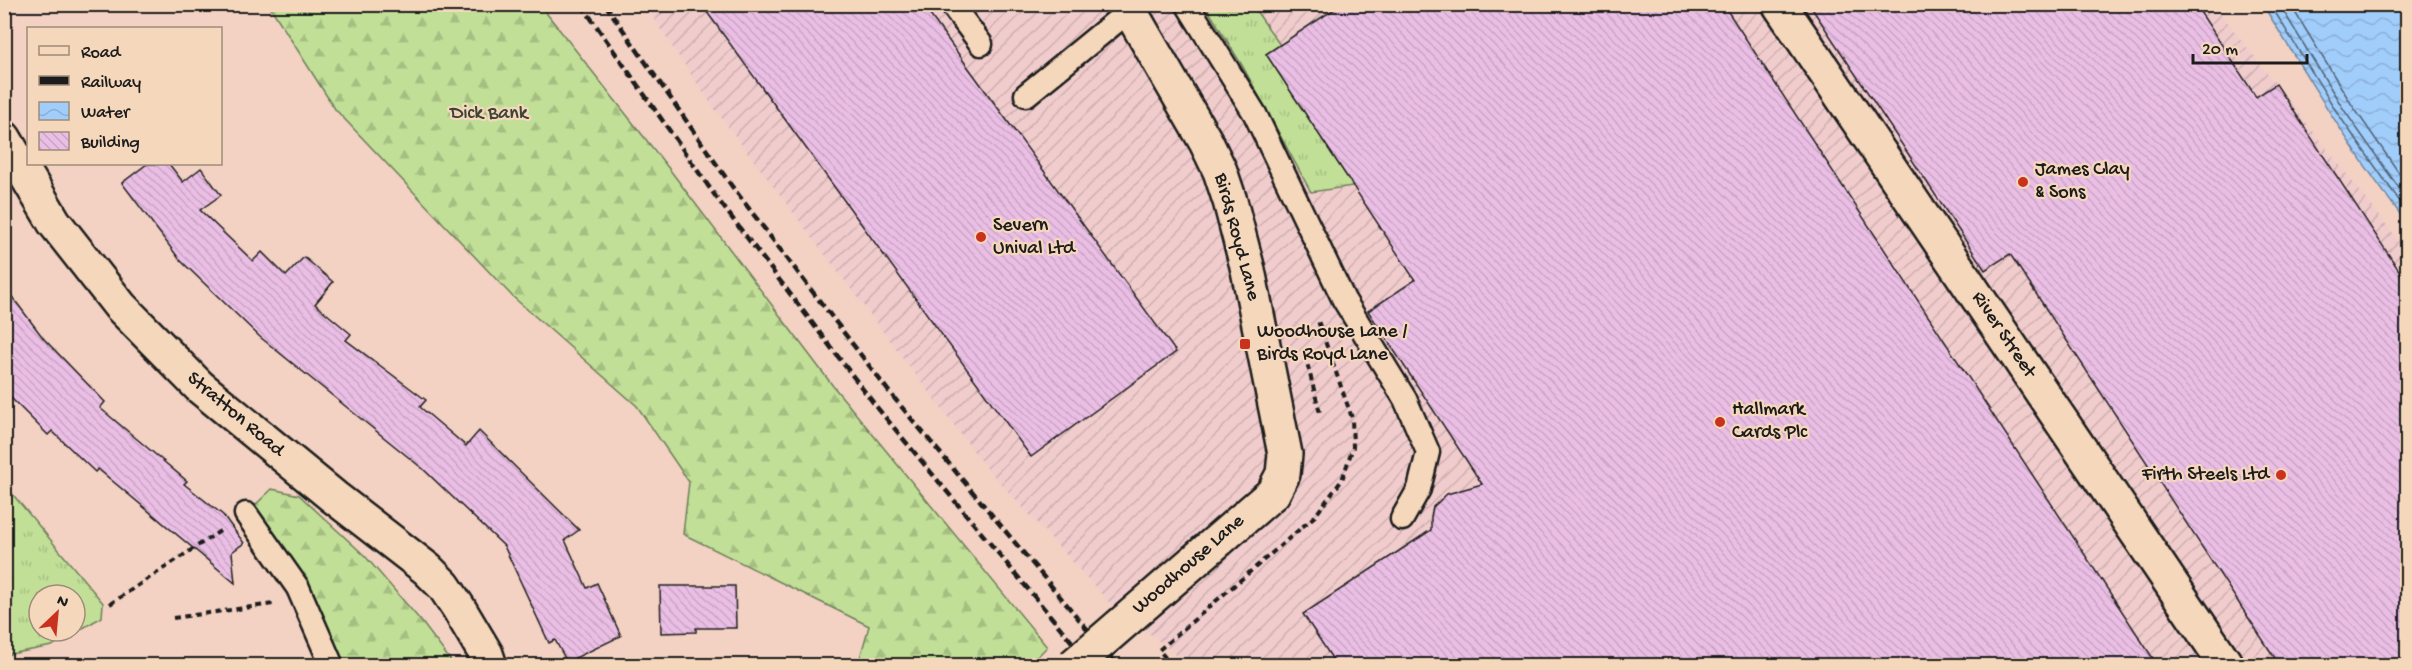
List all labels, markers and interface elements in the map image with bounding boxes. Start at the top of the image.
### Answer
legend [27,27,222,165]
scale bar [2193,27,2307,65]
text: 20 m [2202,40,2238,61]
text: Road [81,43,122,64]
text: Railway [81,73,141,94]
text: Water [81,103,131,124]
park label: Dick Bank [448,103,530,126]
text: Building [80,133,140,154]
place label: James Clay & Sons [2035,159,2130,205]
street label: Birds Royd Lane [1208,170,1264,304]
marker: James Clay & Sons [2016,175,2030,189]
place label: Severn Unival Ltd [993,215,1077,261]
marker: Severn Unival Ltd [974,230,988,244]
street label: River Street [1966,287,2041,384]
place label: Woodhouse Lane / Birds Royd Lane [1256,321,1407,367]
marker: Woodhouse Lane / Birds Royd Lane [1238,337,1252,351]
street label: Stratton Road [182,368,290,464]
place label: Hallmark Cards Plc [1732,399,1808,445]
marker: Hallmark Cards Plc [1713,415,1727,429]
place label: Firth Steels Ltd [2141,464,2271,487]
marker: Firth Steels Ltd [2274,468,2288,482]
street label: Woodhouse Lane [1128,510,1250,620]
north arrow [27,583,87,643]
text: N [53,592,71,614]

